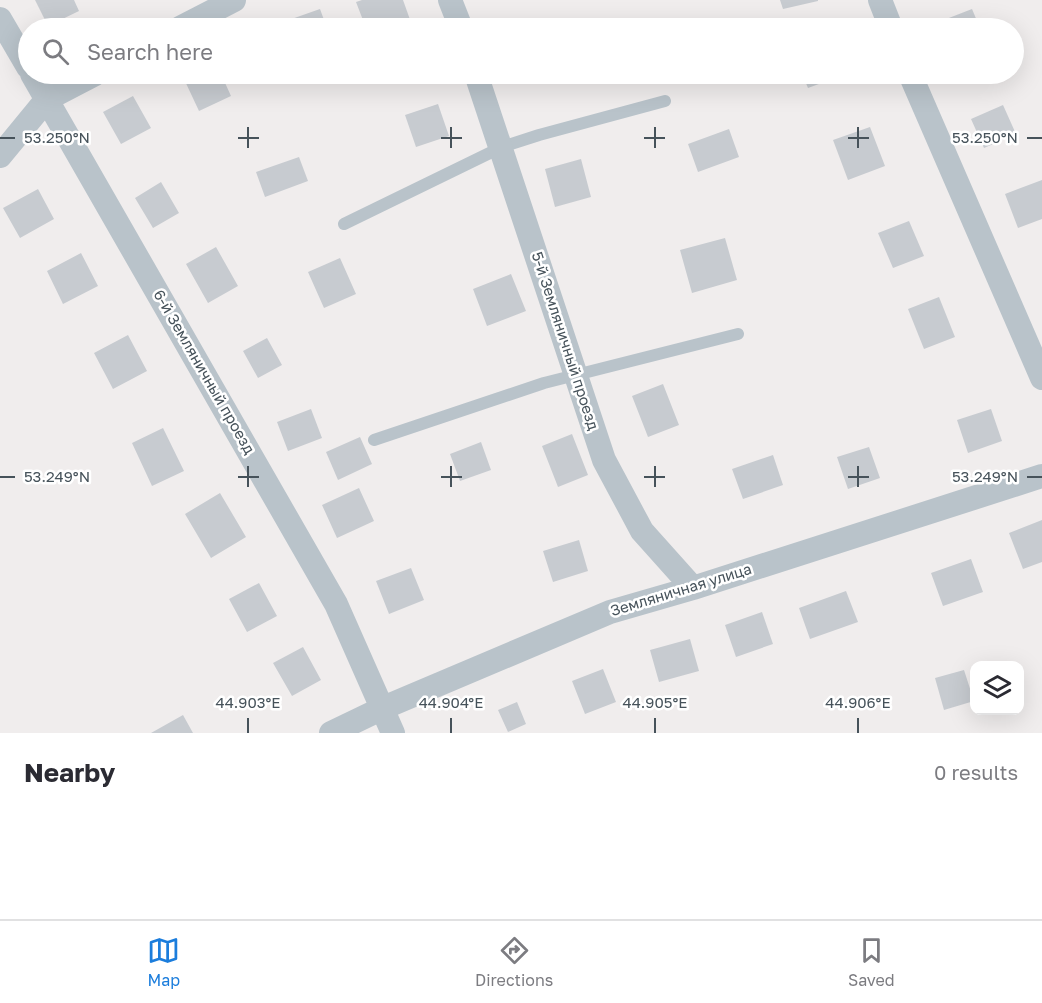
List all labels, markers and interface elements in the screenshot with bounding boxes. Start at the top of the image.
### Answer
search box [18,18,1024,84]
icon: search [39,35,72,68]
text: Search here [87,38,213,65]
text: 53.250°N [24,128,90,146]
text: 53.250°N [952,128,1018,146]
street label: 5-й Земляничный проезд [529,249,603,432]
street label: 6-й Земляничный проезд [150,286,259,457]
text: 53.249°N [24,467,90,485]
text: 53.249°N [952,467,1018,485]
street label: Земляничная улица [608,559,754,619]
map controls [970,661,1024,715]
button: layers [970,661,1024,715]
text: 44.903°E [216,693,280,711]
text: 44.904°E [419,693,483,711]
text: 44.905°E [623,693,687,711]
text: 44.906°E [825,693,891,711]
text: Nearby [24,757,115,788]
text: 0 results [934,760,1018,784]
tab: Map [147,934,180,990]
tab: Directions [475,934,553,990]
tab: Saved [848,934,895,990]

